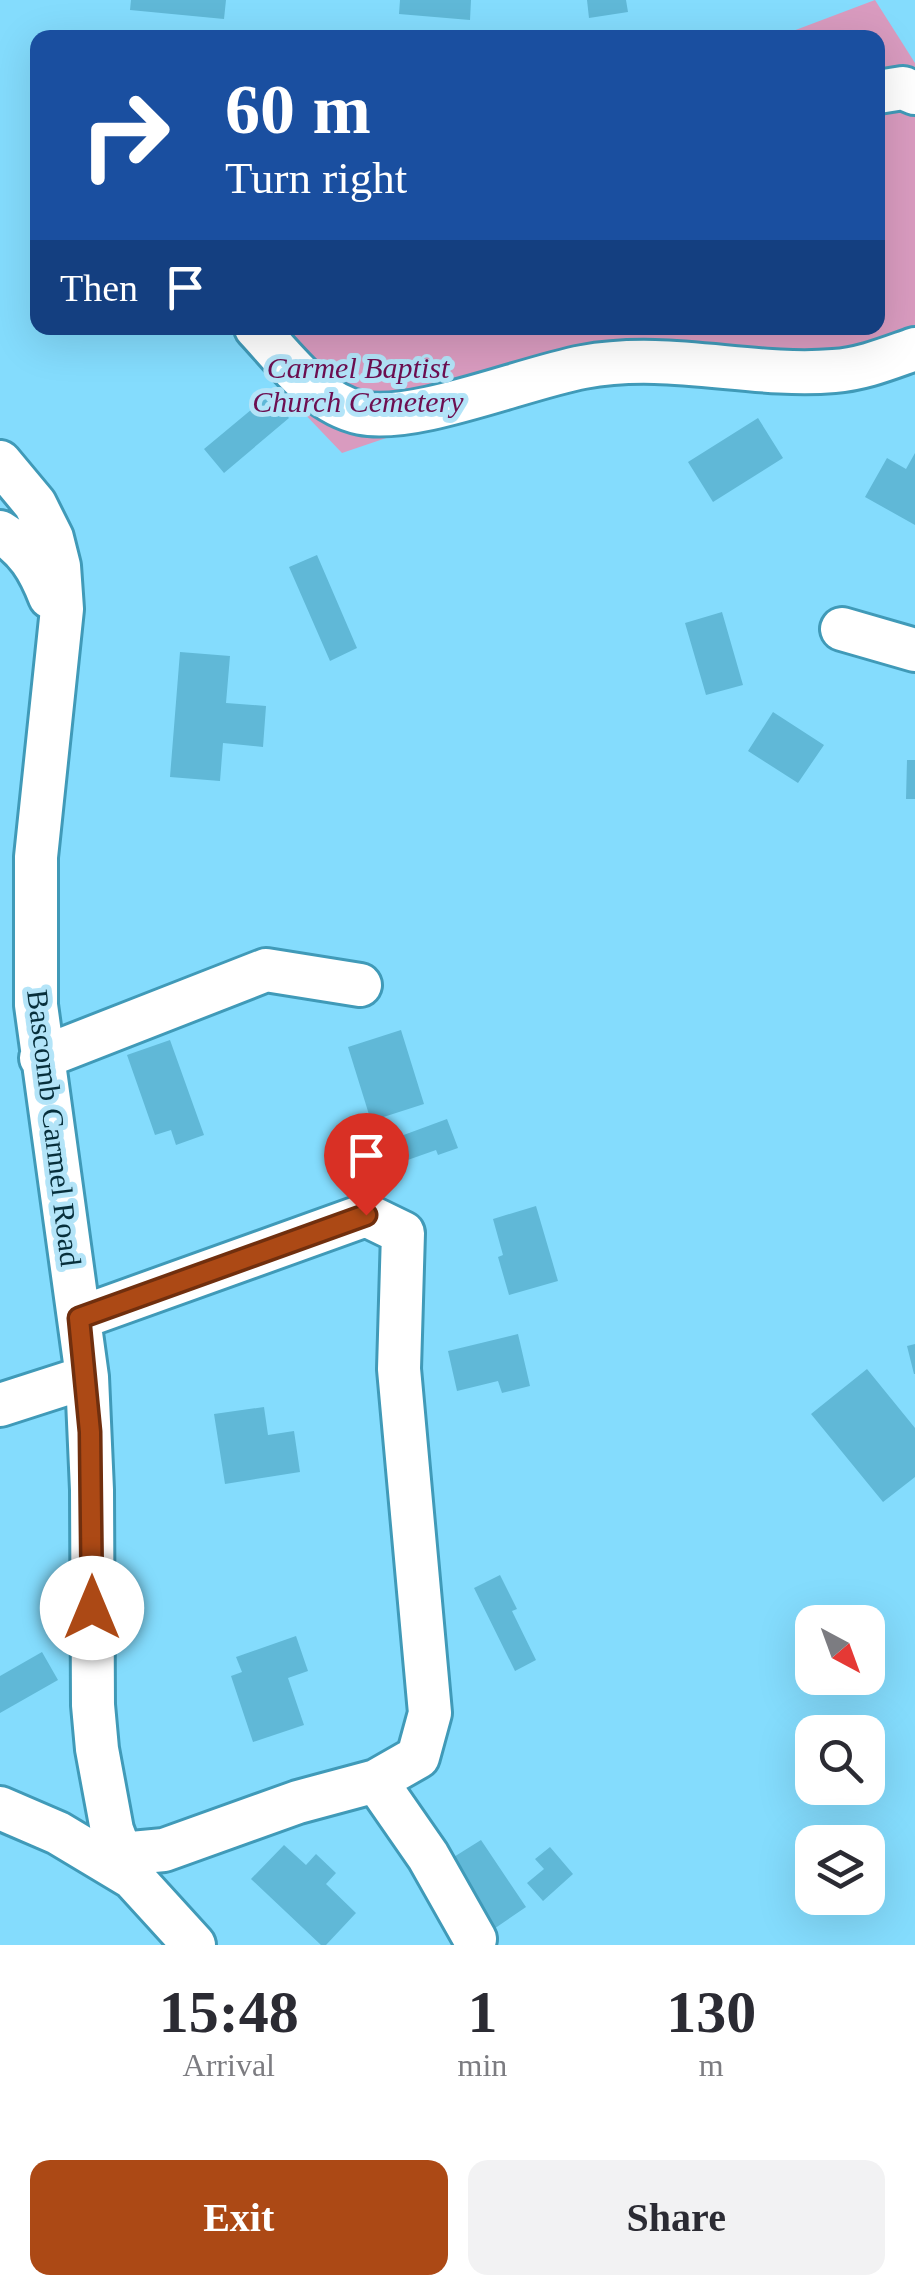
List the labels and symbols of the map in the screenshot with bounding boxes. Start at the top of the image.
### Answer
park label: Carmel Baptist Church Cemetery [252,351,464,418]
street label: Bascomb Carmel Road [21,988,88,1268]
pin [324,1113,409,1216]
position arrow [40,1556,144,1660]
north arrow [795,1605,885,1695]

